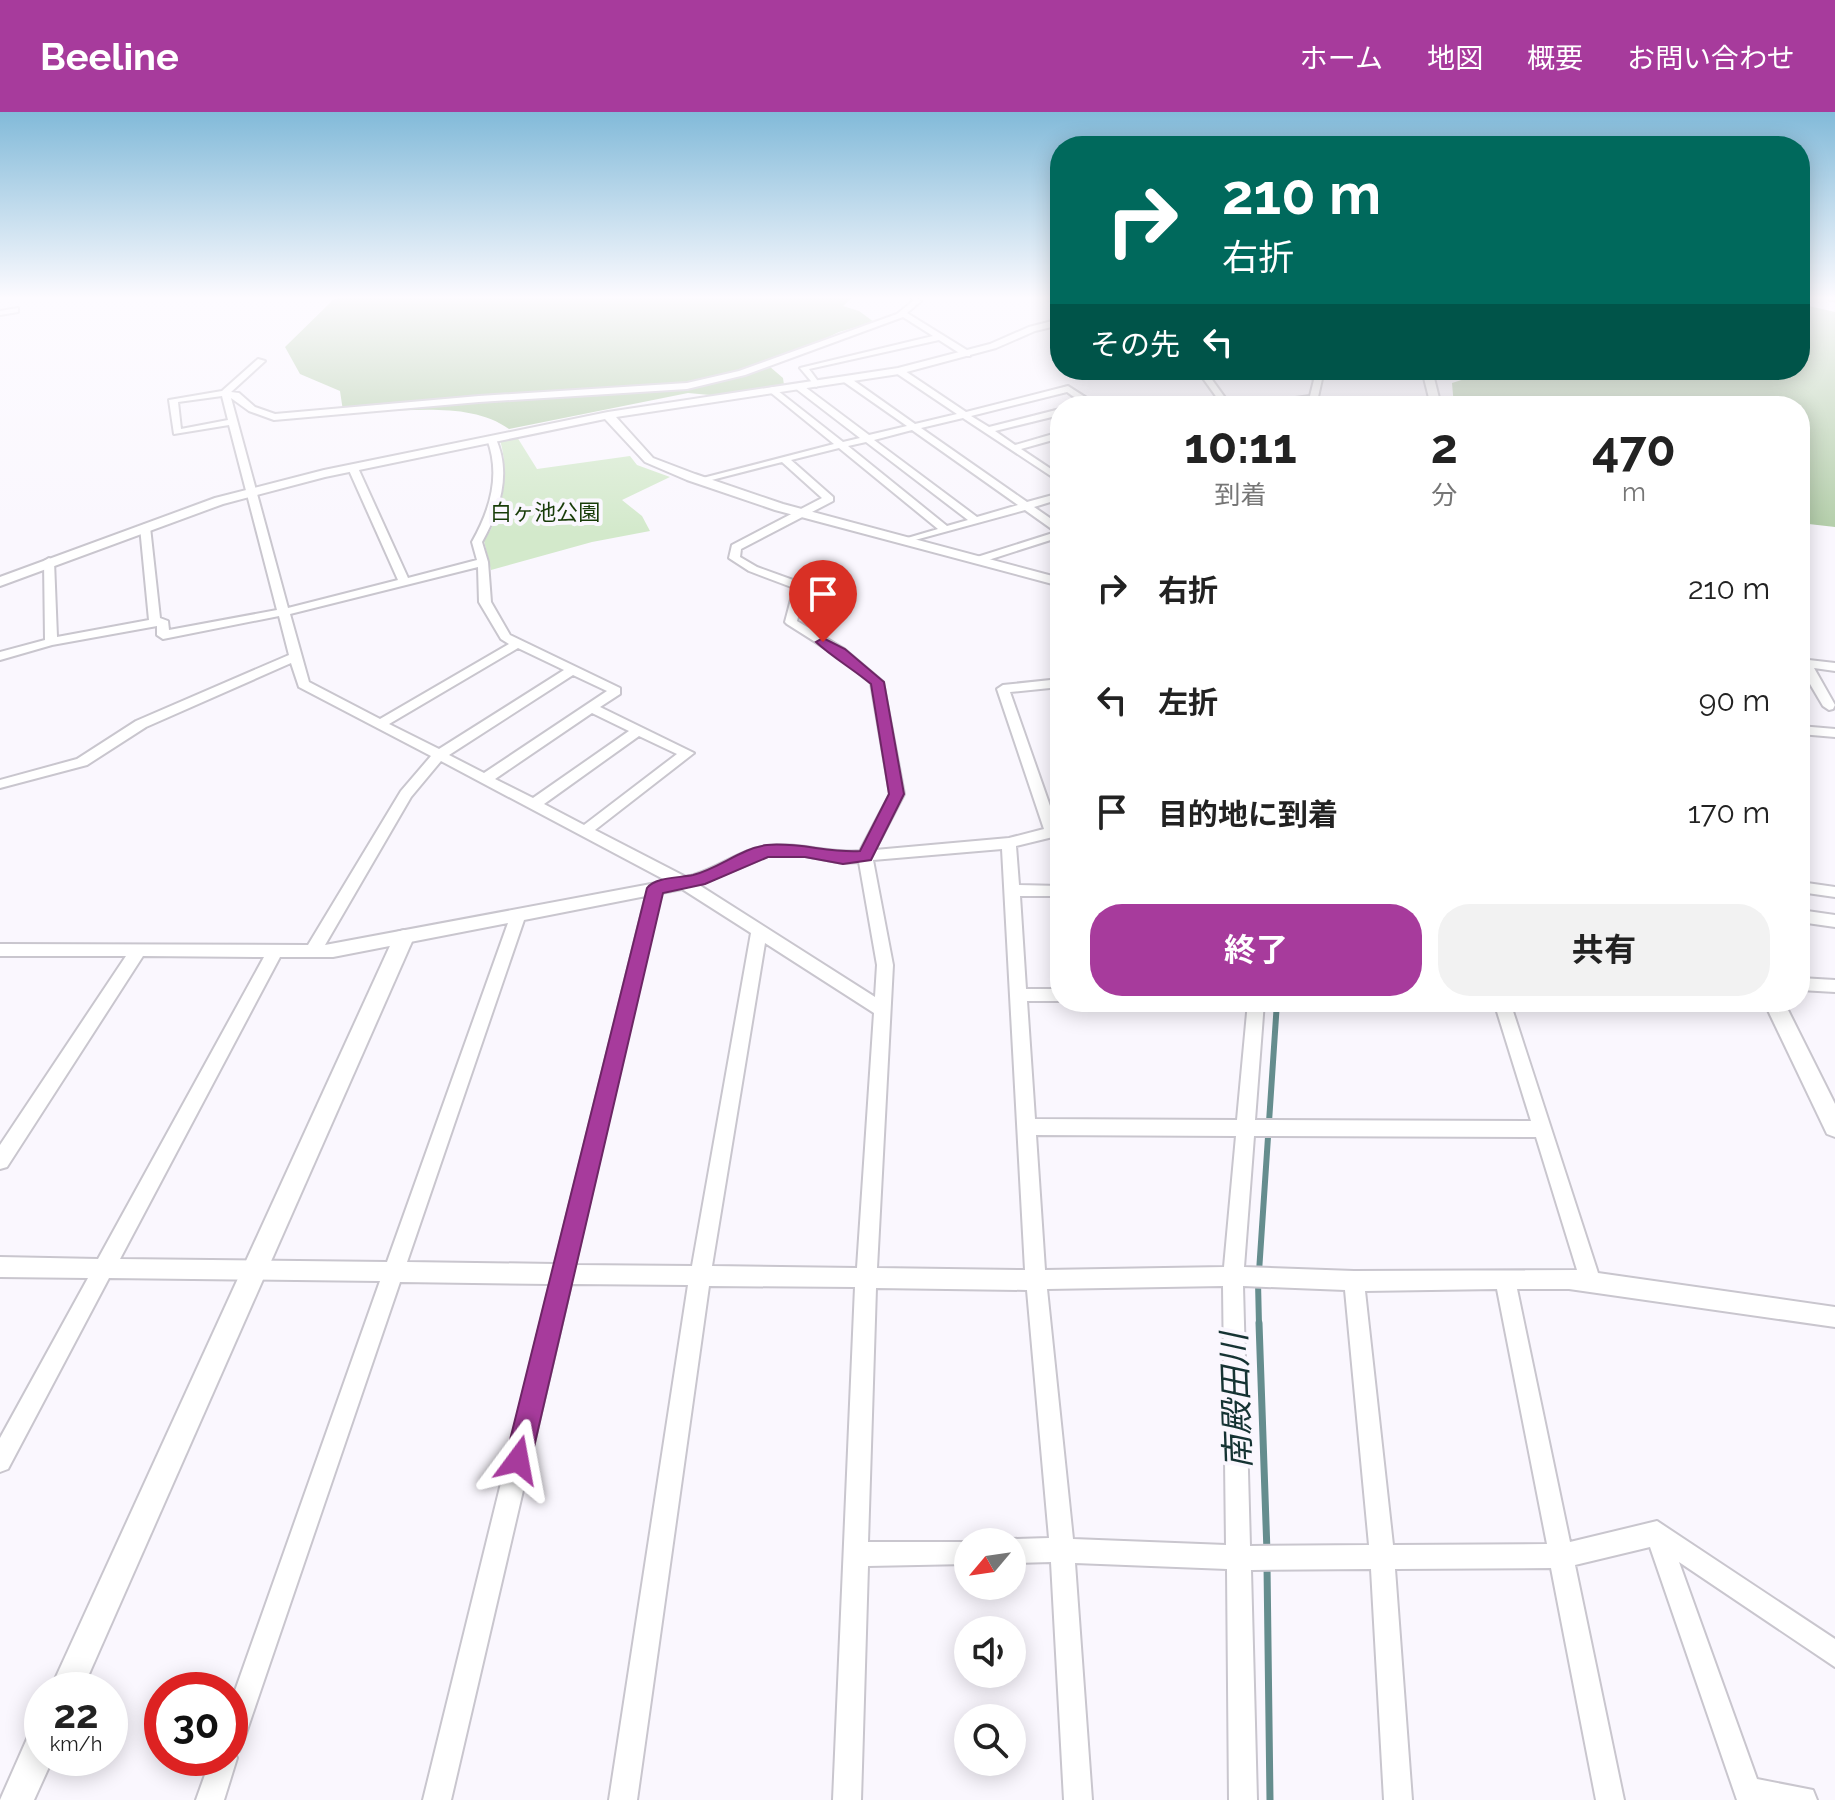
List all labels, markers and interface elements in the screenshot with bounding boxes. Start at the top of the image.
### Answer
text: Beeline [40,34,179,79]
text: ホーム [1300,42,1383,75]
text: 地図 [1427,42,1483,75]
text: 概要 [1527,42,1583,75]
text: お問い合わせ [1627,42,1795,75]
text: 210 m [1222,161,1381,227]
icon: right [1090,168,1194,272]
text: 右折 [1222,236,1294,278]
icon: left [1196,320,1240,364]
text: その先 [1090,327,1180,362]
text: 10:11 [1184,418,1297,474]
text: 2 [1431,418,1458,474]
text: 470 [1592,421,1676,477]
text: m [1622,477,1646,507]
text: 到着 [1214,480,1266,510]
text: 分 [1431,480,1457,510]
park label: 白ヶ池公園 [490,499,600,525]
pin [789,560,857,642]
icon: right [1090,566,1134,610]
text: 210 m [1688,571,1770,606]
icon: arrive [801,572,845,616]
text: 右折 [1158,573,1218,608]
icon: left [1090,678,1134,722]
text: 90 m [1699,683,1770,718]
text: 左折 [1158,685,1218,720]
icon: arrive [1090,790,1134,834]
text: 170 m [1688,795,1770,830]
text: 目的地に到着 [1158,797,1338,832]
button: 終了 [1090,904,1422,996]
button: 共有 [1438,904,1770,996]
water label: 南殿田川 [1214,1329,1258,1470]
position arrow [476,1418,560,1502]
north arrow [954,1528,1026,1600]
map controls [954,1528,1026,1776]
button: sound [954,1616,1026,1688]
speed limit sign: 30 [144,1672,248,1776]
text: 22 [53,1690,99,1737]
button: search [954,1704,1026,1776]
text: km/h [50,1732,102,1756]

